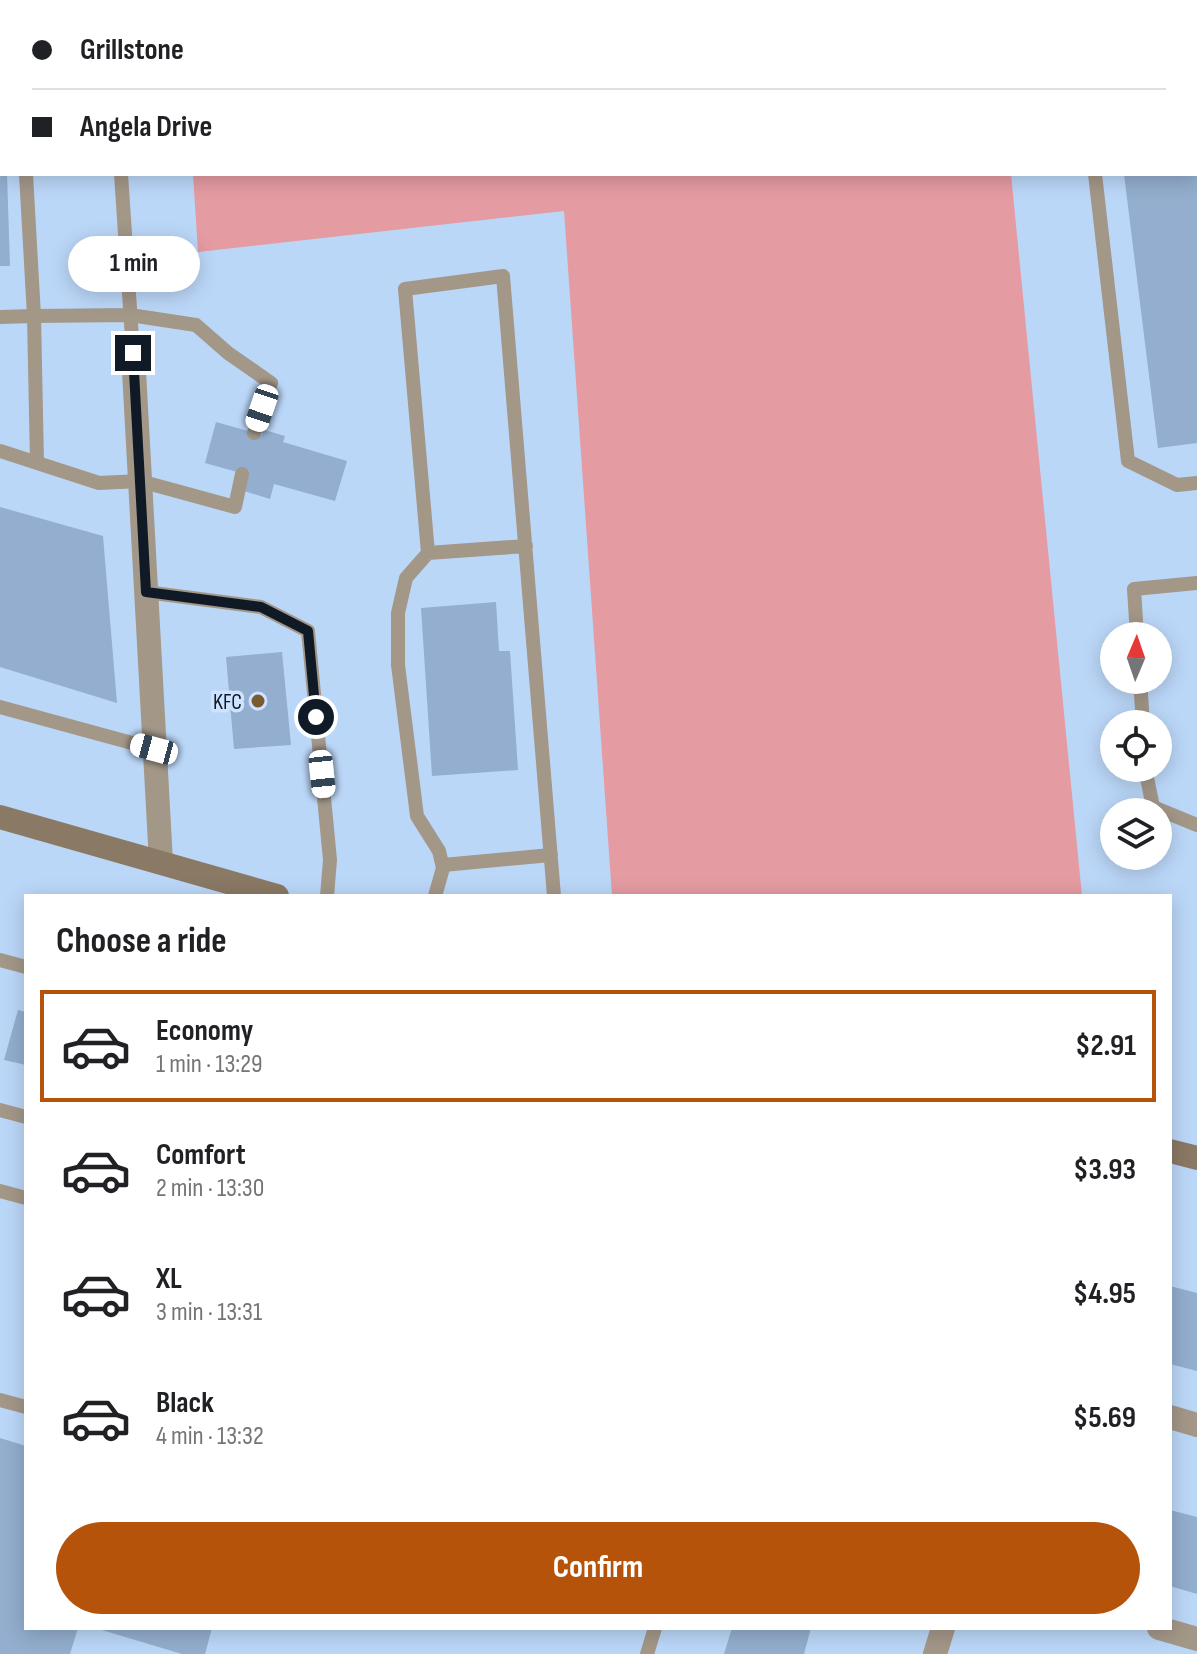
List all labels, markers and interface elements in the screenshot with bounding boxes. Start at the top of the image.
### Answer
text: Grillstone [80,32,184,68]
text: Angela Drive [80,109,212,145]
callout: 1 min [67,237,199,293]
text: 1 min [110,248,158,279]
route end [115,335,151,371]
car [243,381,281,435]
north arrow [1100,622,1172,694]
map controls [1100,622,1172,870]
place label: KFC [213,689,242,716]
marker: KFC [249,692,267,710]
route start [298,699,334,735]
button: locate [1100,710,1172,782]
car [128,731,180,767]
car [308,749,336,799]
button: layers [1100,798,1172,870]
text: Choose a ride [56,920,227,963]
icon: car [60,1010,132,1082]
text: Economy [156,1013,253,1049]
text: $2.91 [1075,1028,1136,1064]
text: 1 min · 13:29 [156,1049,262,1080]
icon: car [60,1134,132,1206]
text: Comfort [156,1137,246,1173]
text: $3.93 [1073,1152,1136,1188]
text: 2 min · 13:30 [156,1173,264,1204]
icon: car [60,1258,132,1330]
text: XL [156,1261,182,1297]
text: $4.95 [1073,1276,1136,1312]
text: 3 min · 13:31 [156,1297,262,1328]
icon: car [60,1382,132,1454]
text: Black [156,1385,214,1421]
text: $5.69 [1073,1400,1136,1436]
text: 4 min · 13:32 [156,1421,264,1452]
button: Confirm [56,1522,1140,1614]

